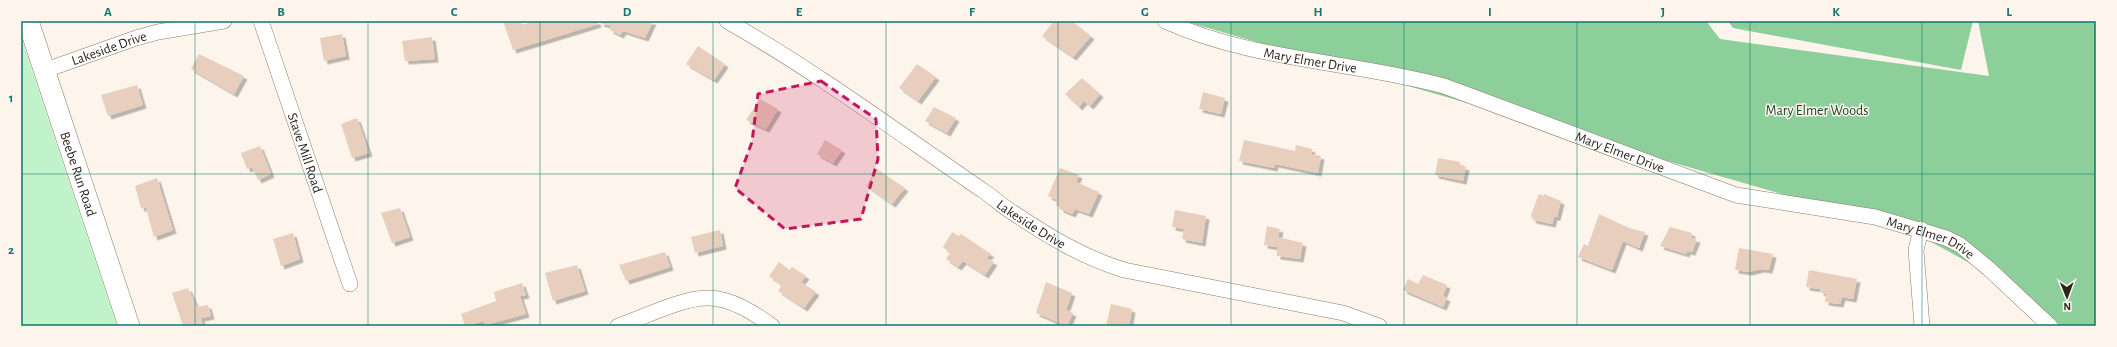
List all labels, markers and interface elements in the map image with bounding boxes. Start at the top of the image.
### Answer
text: A [104,6,112,19]
text: B [277,6,285,19]
text: C [451,6,458,19]
text: D [623,6,632,19]
text: E [796,6,803,19]
text: F [969,6,976,19]
text: G [1141,6,1149,19]
text: H [1313,6,1323,19]
text: I [1488,6,1492,19]
text: J [1661,6,1665,19]
text: K [1832,6,1840,19]
text: L [2006,6,2012,19]
street label: Lakeside Drive [70,29,148,68]
street label: Mary Elmer Drive [1262,46,1358,76]
text: 1 [9,92,13,105]
park label: Mary Elmer Woods [1766,104,1868,118]
street label: Stave Mill Road [285,111,325,195]
street label: Beebe Run Road [57,130,98,218]
street label: Mary Elmer Drive [1573,130,1666,176]
street label: Lakeside Drive [994,198,1068,252]
street label: Mary Elmer Drive [1885,215,1977,262]
text: 2 [8,244,14,257]
north arrow [2047,277,2087,317]
text: N [2063,301,2071,312]

